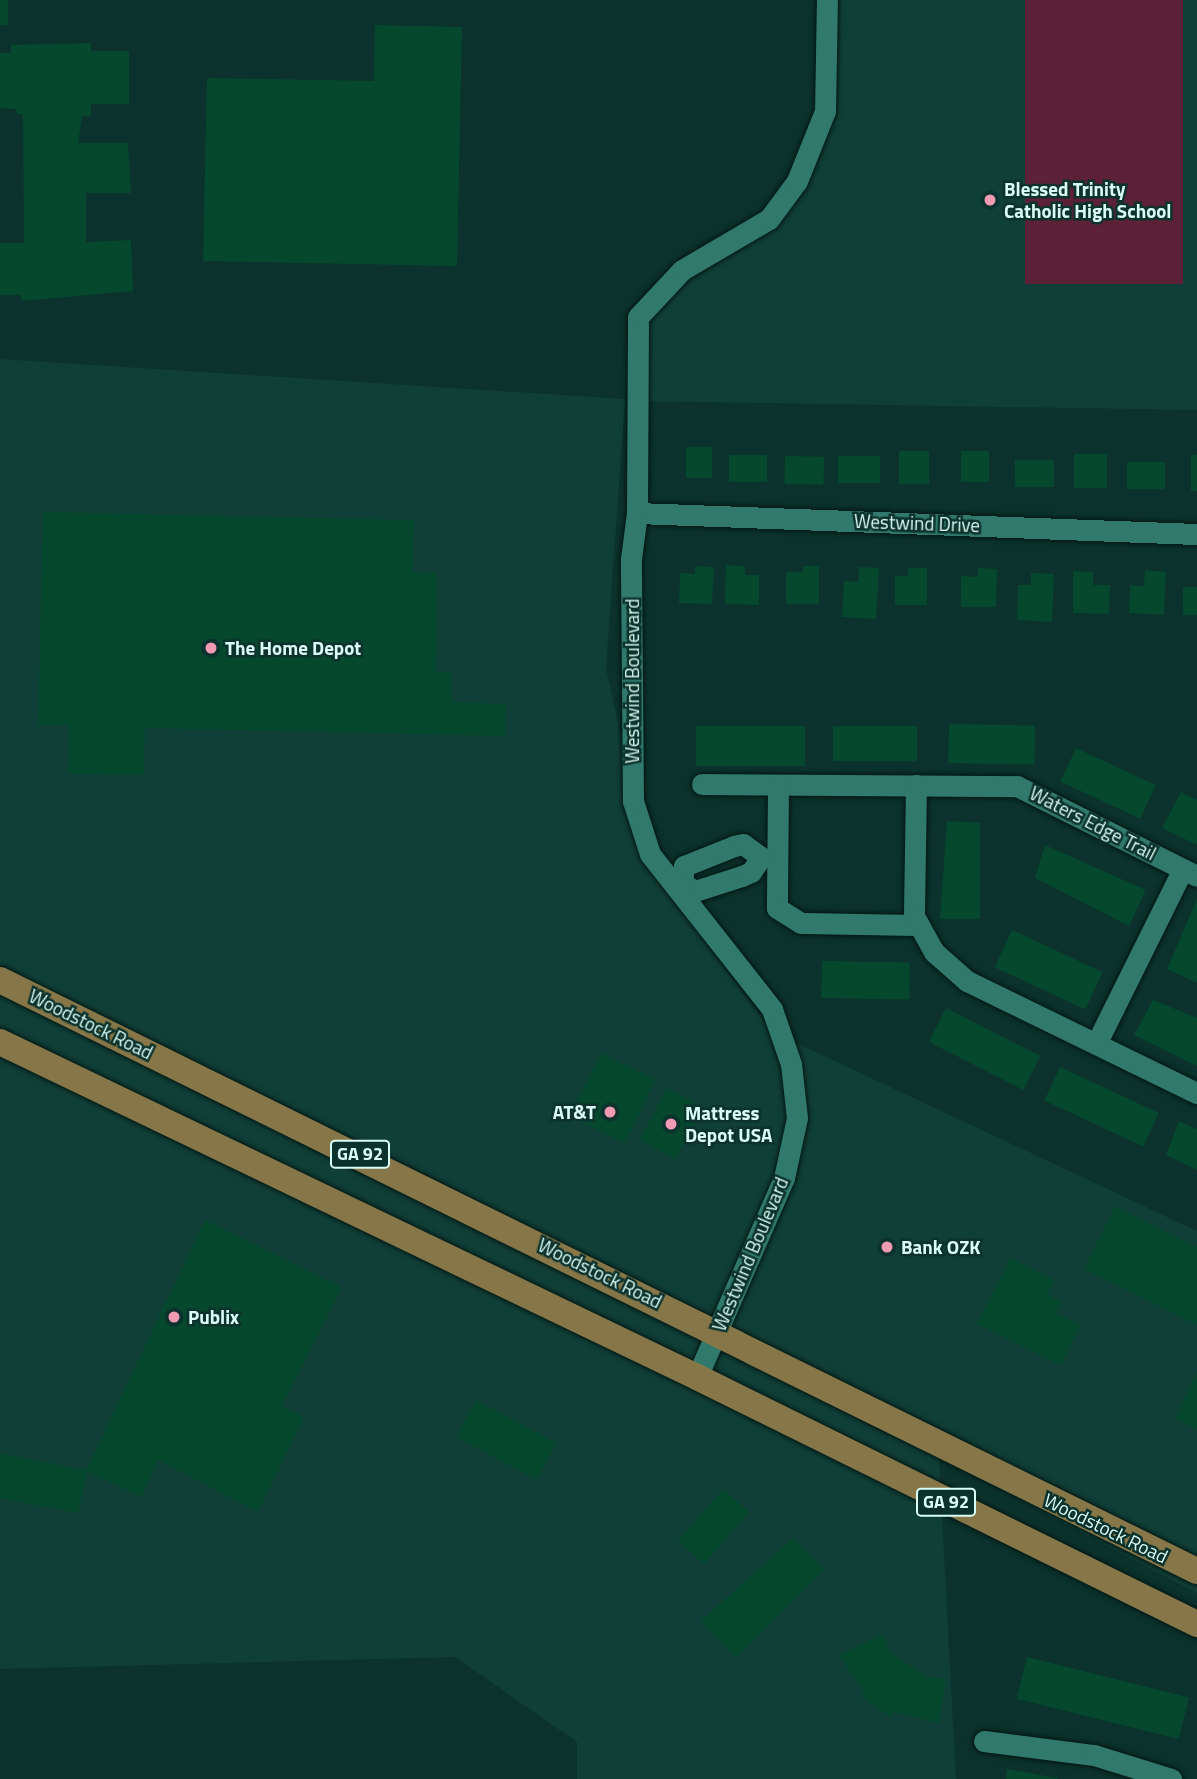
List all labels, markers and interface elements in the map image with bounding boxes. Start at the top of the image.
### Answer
place label: Blessed Trinity Catholic High School [1004,178,1172,222]
marker: Blessed Trinity Catholic High School [982,192,998,208]
street label: Westwind Drive [854,509,980,537]
street label: Westwind Boulevard [621,598,643,764]
place label: The Home Depot [225,637,361,659]
marker: The Home Depot [203,640,219,656]
street label: Waters Edge Trail [1026,781,1160,865]
street label: Woodstock Road [25,984,157,1064]
place label: AT&T [553,1101,596,1123]
place label: Mattress Depot USA [685,1102,772,1146]
marker: AT&T [602,1104,618,1120]
marker: Mattress Depot USA [663,1116,679,1132]
road number: GA 92 [328,1140,392,1168]
street label: Westwind Boulevard [707,1174,793,1334]
street label: Woodstock Road [534,1233,666,1313]
place label: Bank OZK [901,1236,981,1258]
marker: Bank OZK [879,1239,895,1255]
place label: Publix [188,1306,239,1328]
marker: Publix [166,1309,182,1325]
road number: GA 92 [914,1488,978,1517]
street label: Woodstock Road [1040,1488,1172,1568]

